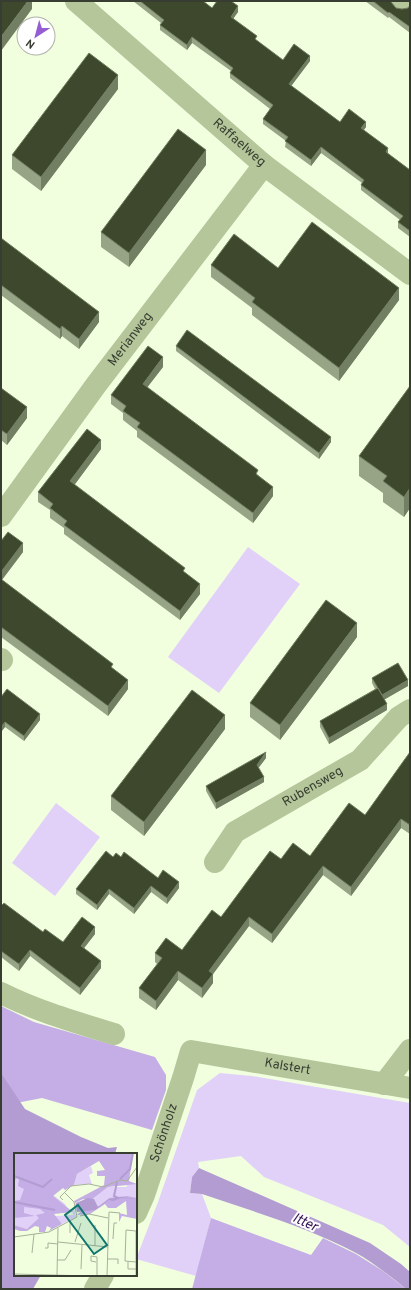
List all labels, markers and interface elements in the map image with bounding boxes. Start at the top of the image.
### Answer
north arrow [16,16,56,56]
text: N [23,35,38,51]
street label: Raffaelweg [209,115,269,170]
street label: Merianweg [105,309,156,370]
street label: Rubensweg [280,763,346,811]
street label: Kalstert [263,1056,312,1079]
street label: Schönholz [147,1102,182,1165]
inset map [14,1153,137,1276]
water label: Itter [290,1210,322,1237]

